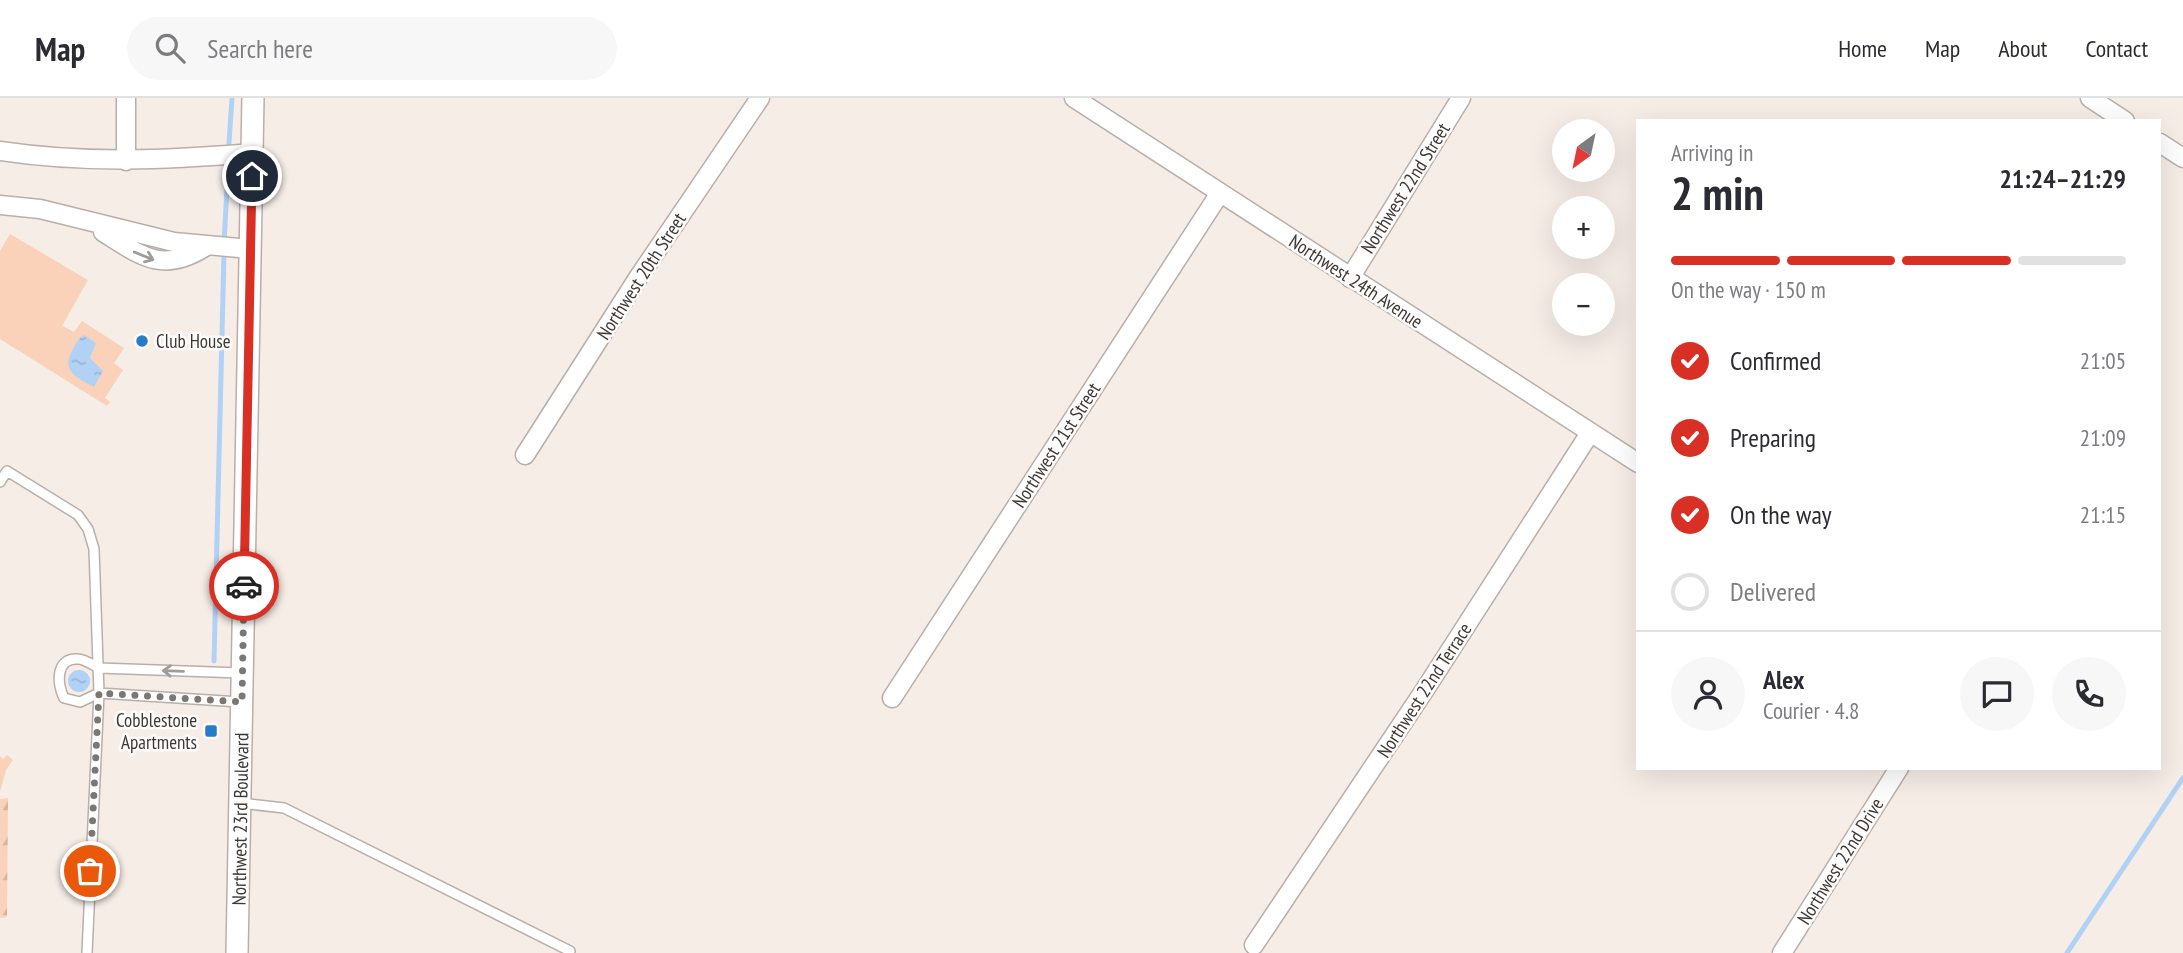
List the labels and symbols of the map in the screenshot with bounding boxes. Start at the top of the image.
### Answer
street label: Northwest 22nd Street [1355,118,1455,258]
north arrow [1552,119,1615,182]
pin [222,146,282,206]
street label: Northwest 20th Street [591,207,691,344]
street label: Northwest 24th Avenue [1285,229,1427,333]
one-way arrow [133,250,154,263]
place label: Club House [156,329,231,353]
marker: Club House [134,333,150,349]
street label: Northwest 21st Street [1007,377,1106,512]
courier [209,551,279,621]
street label: Northwest 22nd Terrace [1371,618,1477,762]
one-way arrow [162,664,185,677]
place label: Cobblestone Apartments [116,708,197,754]
marker: Cobblestone Apartments [203,723,219,739]
street label: Northwest 23rd Boulevard [226,733,254,905]
street label: Northwest 22nd Drive [1792,793,1889,929]
pin [60,841,120,901]

